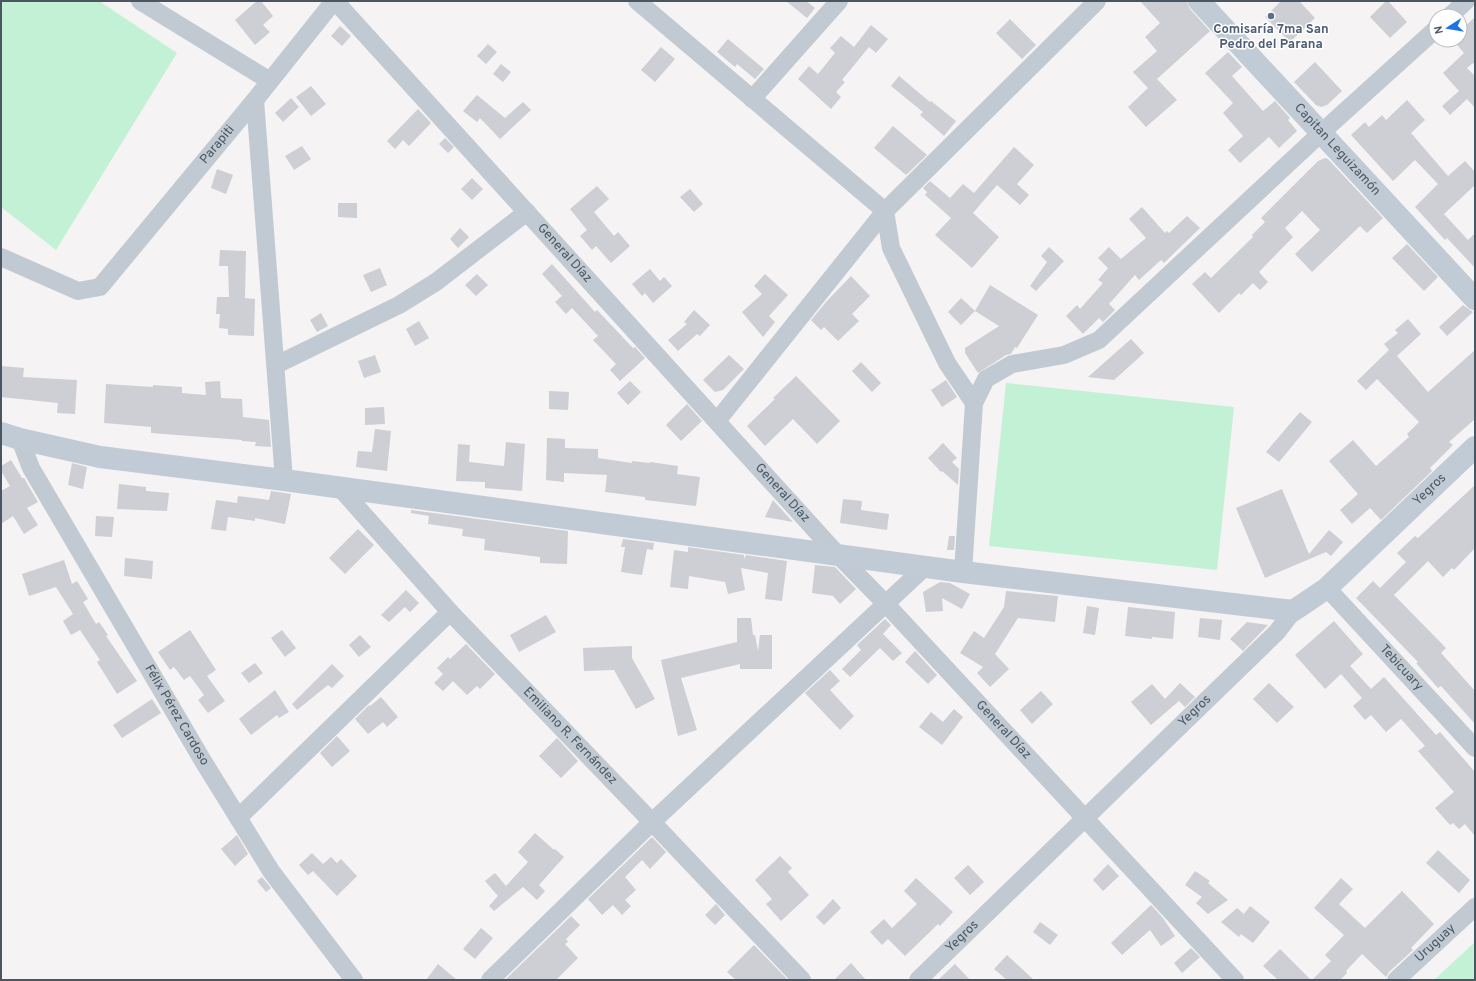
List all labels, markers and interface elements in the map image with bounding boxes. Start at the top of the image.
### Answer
north arrow [1428,8,1468,48]
marker: Comisaría 7ma San Pedro del Parana [1266,11,1276,21]
place label: Comisaría 7ma San Pedro del Parana [1213,22,1329,53]
text: N [1432,25,1447,35]
street label: Capitan Leguizamón [1290,100,1384,199]
street label: Parapiti [197,122,238,168]
street label: General Díaz [533,221,595,286]
street label: General Díaz [751,460,813,526]
street label: Yegros [1410,470,1450,509]
street label: Tebicuary [1376,642,1426,694]
street label: Félix Pérez Cardoso [140,662,212,769]
street label: Emiliano R. Fernández [519,684,620,788]
street label: Yegros [1175,692,1215,731]
street label: General Díaz [972,697,1034,763]
street label: Yegros [943,917,982,956]
street label: Uruguay [1412,921,1459,966]

